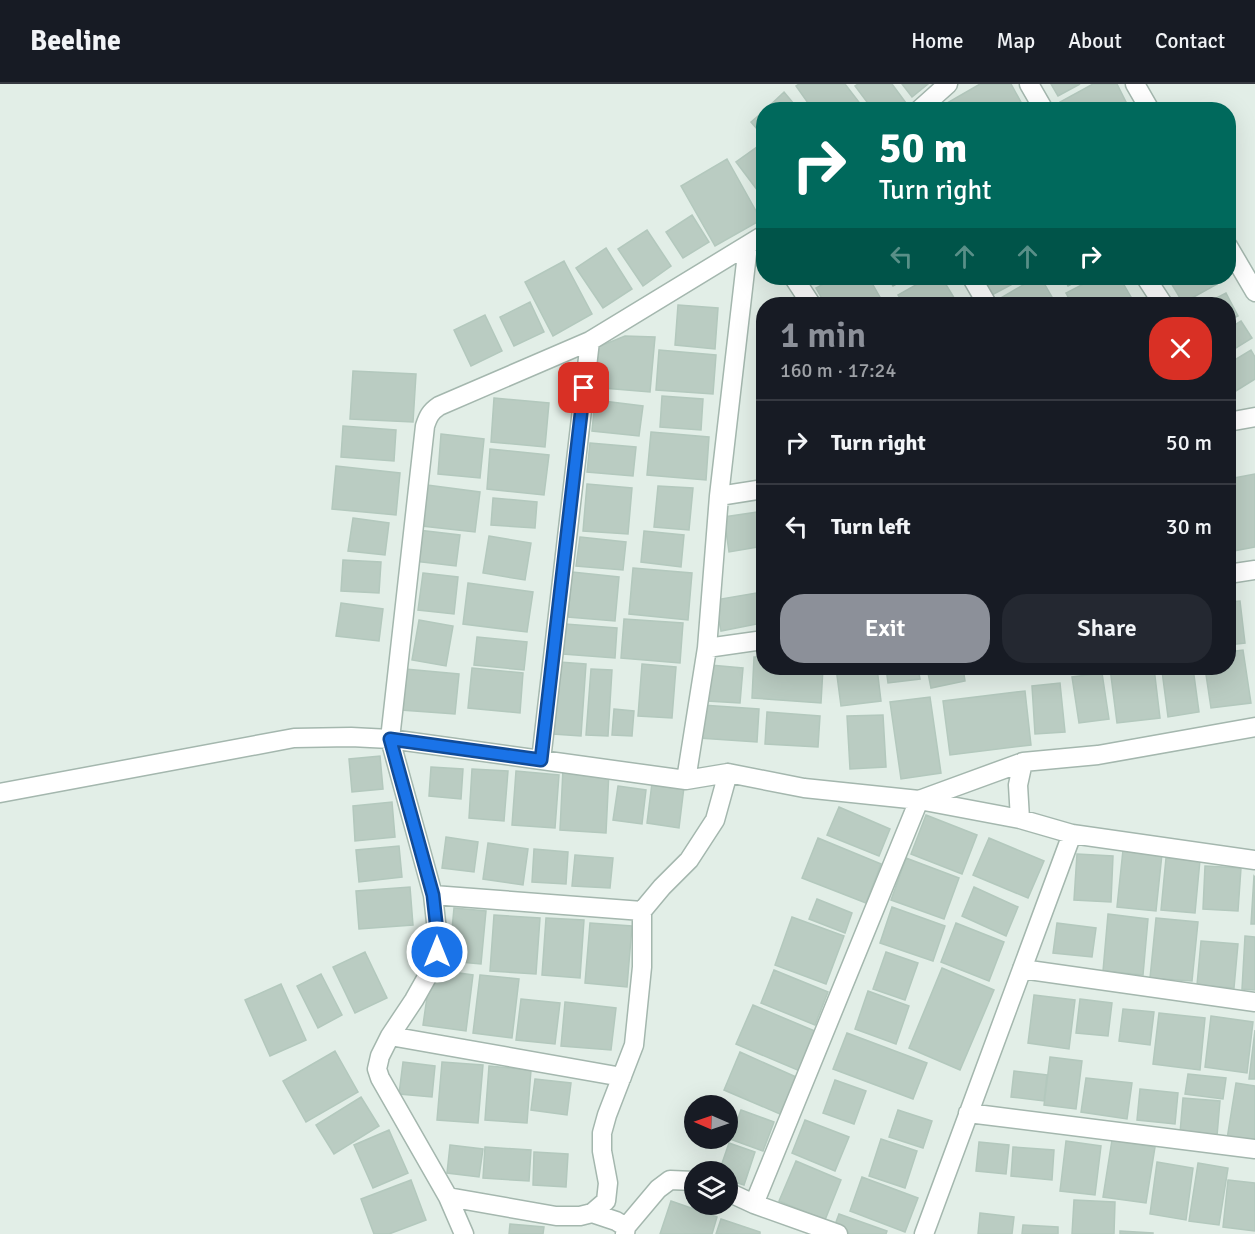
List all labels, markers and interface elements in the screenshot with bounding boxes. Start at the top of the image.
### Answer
text: Beeline [30,24,121,58]
text: Home [911,28,964,54]
text: Map [997,28,1035,54]
text: About [1068,28,1122,54]
text: Contact [1155,28,1225,54]
text: 50 m [879,123,968,174]
icon: right [780,126,858,204]
text: Turn right [879,174,992,207]
icon: left [885,240,918,273]
icon: ahead [948,240,981,273]
icon: ahead [1011,240,1044,273]
icon: right [1074,240,1107,273]
text: 1 min [780,313,866,358]
button: close [1149,317,1212,380]
text: 160 m · 17:24 [780,358,896,383]
pin [558,362,609,413]
icon: arrive [567,371,600,404]
icon: right [780,426,813,459]
text: Turn right [831,429,926,456]
text: 50 m [1166,429,1212,456]
icon: left [780,510,813,543]
text: Turn left [831,513,911,540]
text: 30 m [1166,513,1212,540]
button: Exit [780,594,990,663]
button: Share [1002,594,1212,663]
position arrow [405,920,469,984]
north arrow [684,1095,738,1149]
map controls [684,1095,738,1215]
button: layers [684,1161,738,1215]

